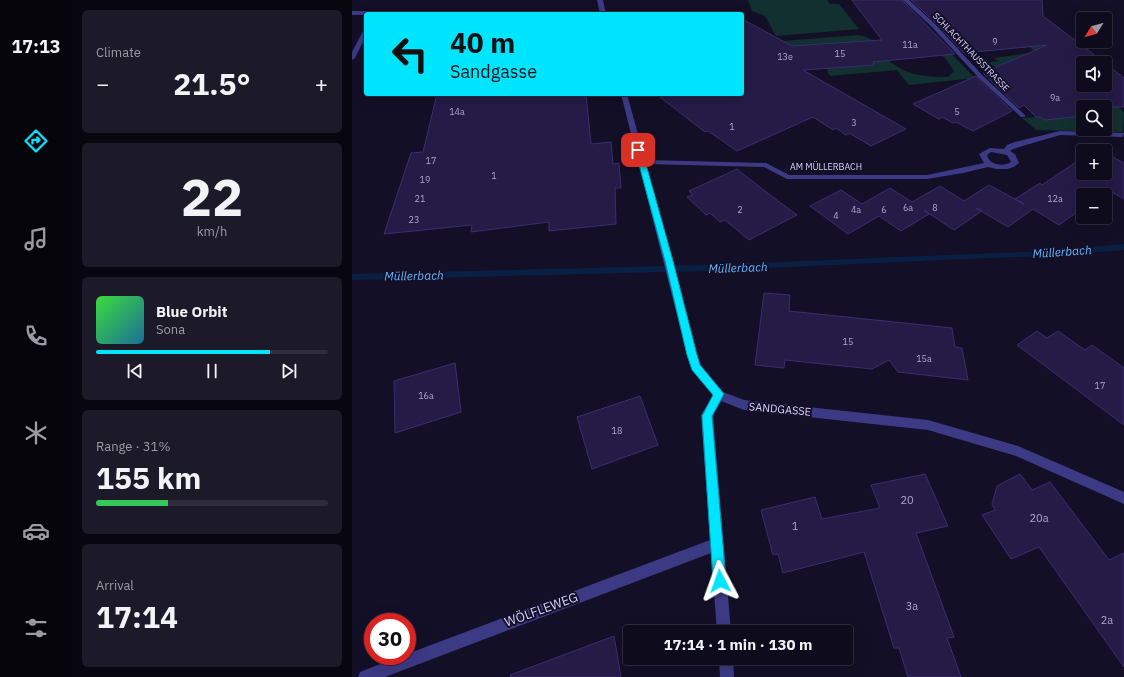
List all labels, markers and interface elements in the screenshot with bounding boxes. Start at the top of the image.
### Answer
street label: SCHLACHTHAUSSTRASSE [931,10,1012,93]
north arrow [1076,12,1112,48]
map controls [1076,12,1112,224]
text: 40 m [450,24,515,61]
icon: left [384,28,436,80]
text: 17:13 [11,35,61,58]
house number: 9 [992,36,998,47]
house number: 11a [902,39,918,50]
text: Climate [96,44,141,61]
house number: 15 [835,48,845,59]
house number: 13e [777,51,793,62]
button: sound [1076,56,1112,92]
text: Sandgasse [450,60,537,83]
text: 21.5° [173,64,251,103]
text: − [96,69,109,98]
text: + [315,69,328,98]
house number: 9a [1050,92,1060,103]
button: search [1076,100,1112,136]
house number: 14a [449,106,465,117]
house number: 5 [954,106,960,117]
house number: 3 [851,117,857,128]
house number: 1 [729,121,735,132]
icon: directions [22,127,50,155]
pin [621,133,655,167]
icon: arrive [627,139,649,161]
button: + [1076,144,1112,180]
house number: 17 [426,155,436,166]
street label: AM MÜLLERBACH [790,161,862,172]
text: 22 [181,163,243,230]
house number: 1 [491,170,497,181]
house number: 19 [420,174,430,185]
button: − [1076,188,1112,224]
house number: 21 [415,193,425,204]
house number: 12a [1047,193,1063,204]
house number: 6a [903,202,913,213]
house number: 8 [932,202,938,213]
house number: 2 [737,204,743,215]
house number: 4a [851,204,861,215]
house number: 6 [881,204,887,215]
house number: 4 [833,210,839,221]
house number: 23 [409,214,419,225]
text: km/h [197,223,227,240]
icon: music [22,225,50,253]
water label: Müllerbach [1032,242,1092,261]
water label: Müllerbach [708,259,768,276]
water label: Müllerbach [384,267,444,284]
text: Blue Orbit [156,302,227,321]
text: Sona [156,321,185,338]
icon: phone [22,322,50,350]
house number: 15 [843,336,853,347]
house number: 15a [916,353,932,364]
icon: previous [124,360,146,382]
icon: pause [201,360,223,382]
icon: next [278,360,300,382]
house number: 17 [1095,380,1105,391]
house number: 16a [418,390,434,401]
street label: SANDGASSE [748,399,812,419]
icon: climate [22,419,50,447]
house number: 18 [612,425,622,436]
text: Range · 31% [96,438,170,455]
text: 155 km [96,458,201,497]
house number: 20 [900,493,914,507]
house number: 20a [1029,511,1049,525]
icon: car [22,517,50,545]
house number: 1 [792,519,799,533]
position arrow [699,560,741,602]
text: Arrival [96,577,134,594]
street label: WÖLFLEWEG [502,588,580,631]
text: 17:14 [96,597,178,636]
house number: 3a [906,599,918,613]
speed limit sign: 30 [364,613,416,665]
house number: 2a [1101,613,1113,627]
icon: filters [22,614,50,642]
text: 17:14 · 1 min · 130 m [664,635,812,654]

